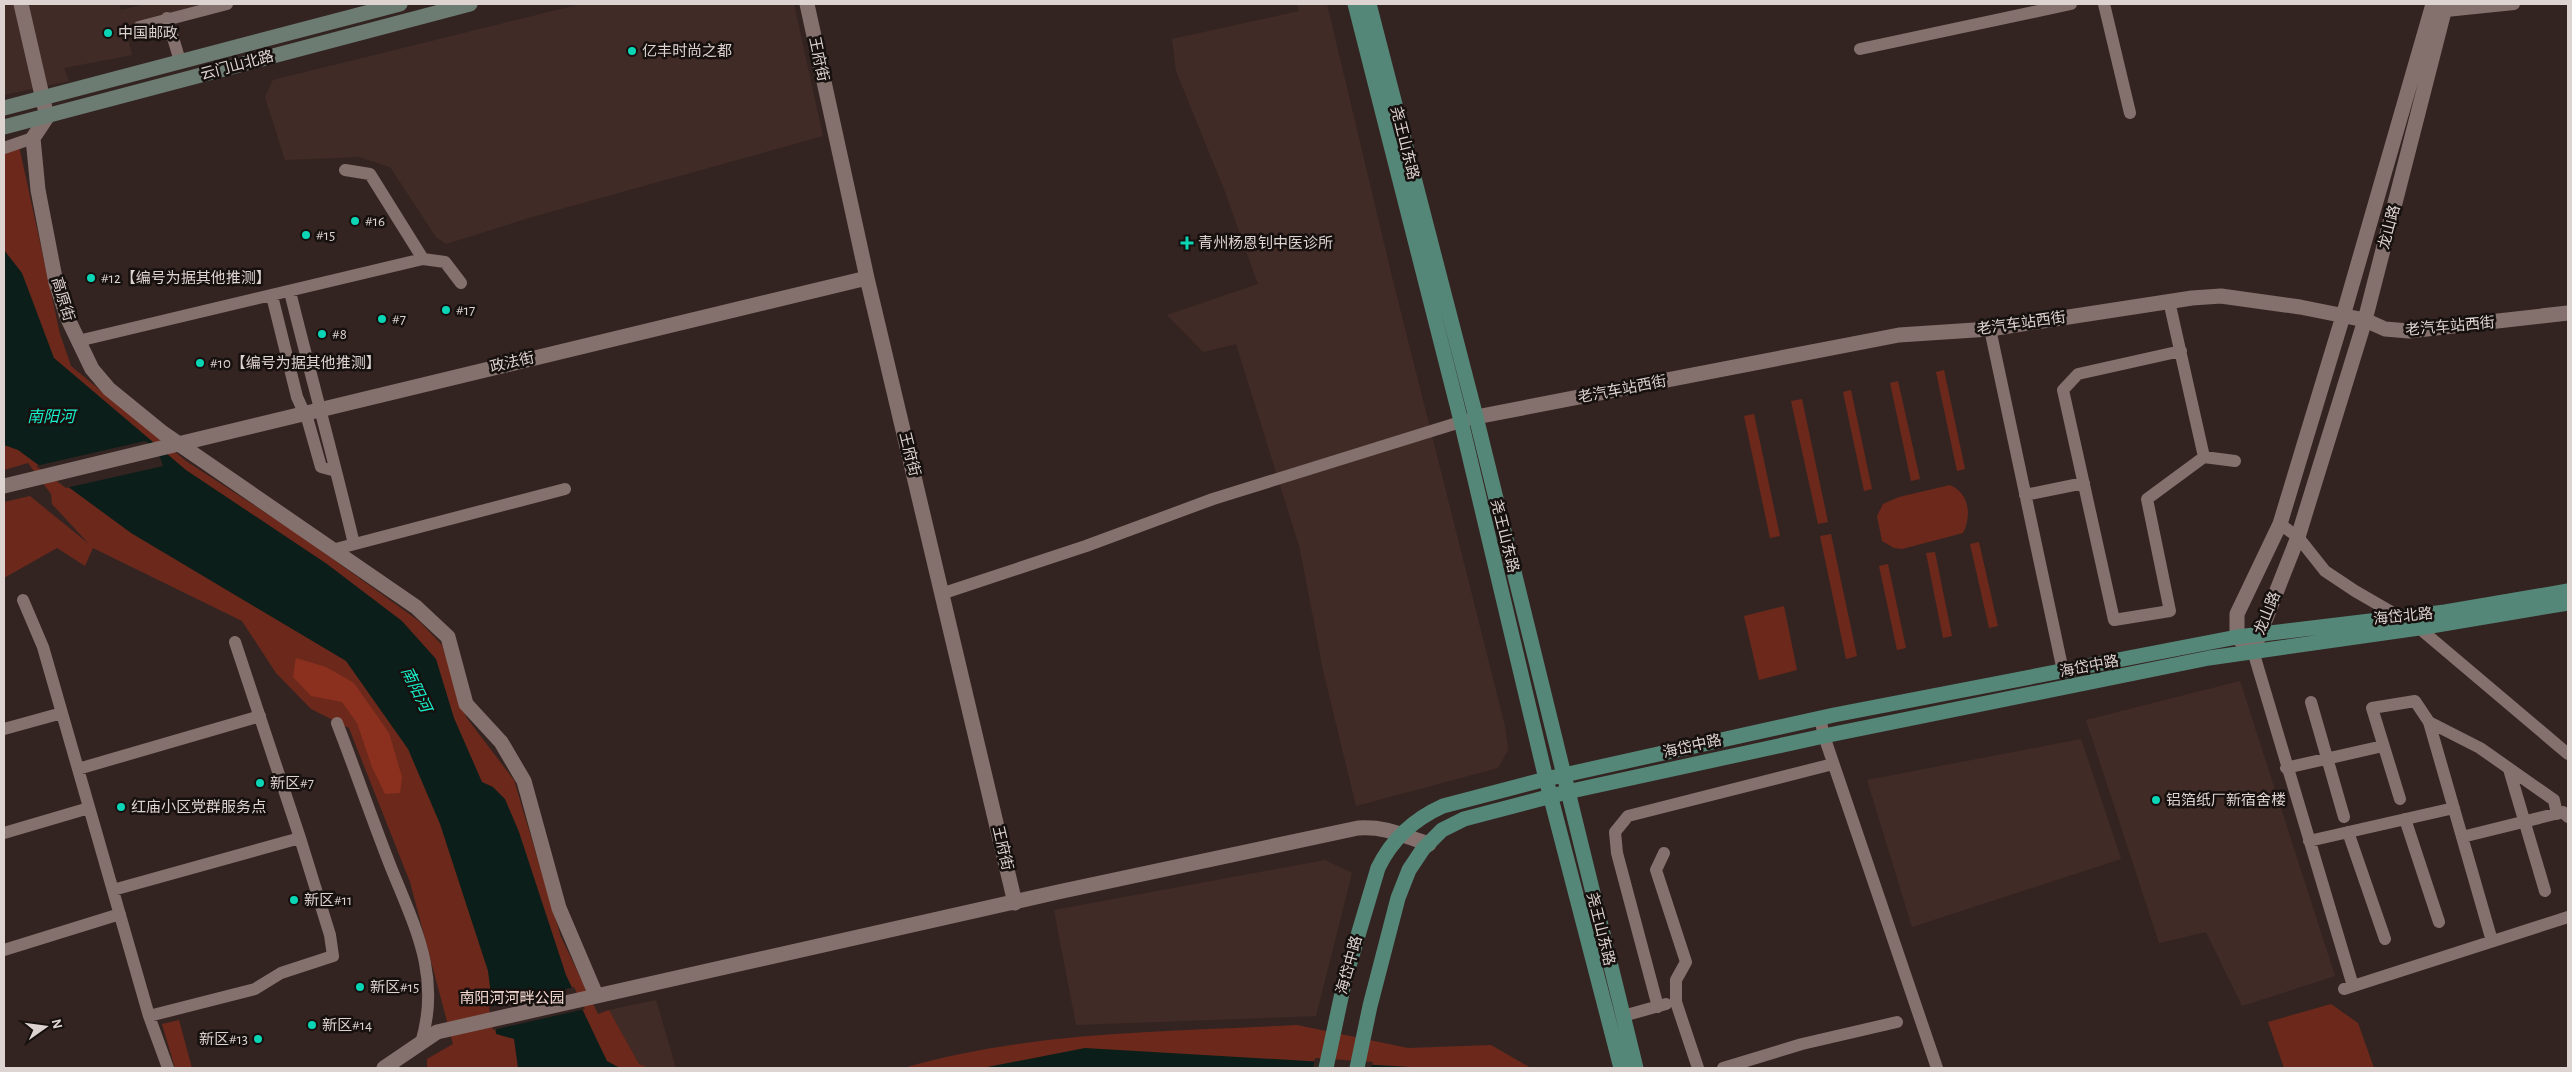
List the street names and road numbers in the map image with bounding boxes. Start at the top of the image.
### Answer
street label: 王府街 [806,35,832,83]
street label: 云门山北路 [198,47,275,82]
street label: 尧王山东路 [1388,105,1422,181]
street label: 龙山路 [2374,203,2403,251]
street label: 高原街 [49,275,77,323]
street label: 老汽车站西街 [1975,309,2067,337]
street label: 老汽车站西街 [2404,314,2496,338]
street label: 政法街 [488,349,536,375]
street label: 老汽车站西街 [1576,373,1668,405]
street label: 王府街 [897,430,923,478]
street label: 尧王山东路 [1488,498,1522,574]
street label: 龙山路 [2250,589,2283,637]
street label: 海岱北路 [2372,604,2434,627]
street label: 海岱中路 [2058,652,2120,680]
street label: 海岱中路 [1661,731,1723,761]
street label: 王府街 [990,824,1016,872]
street label: 尧王山东路 [1584,891,1618,967]
street label: 海岱中路 [1334,934,1364,996]

